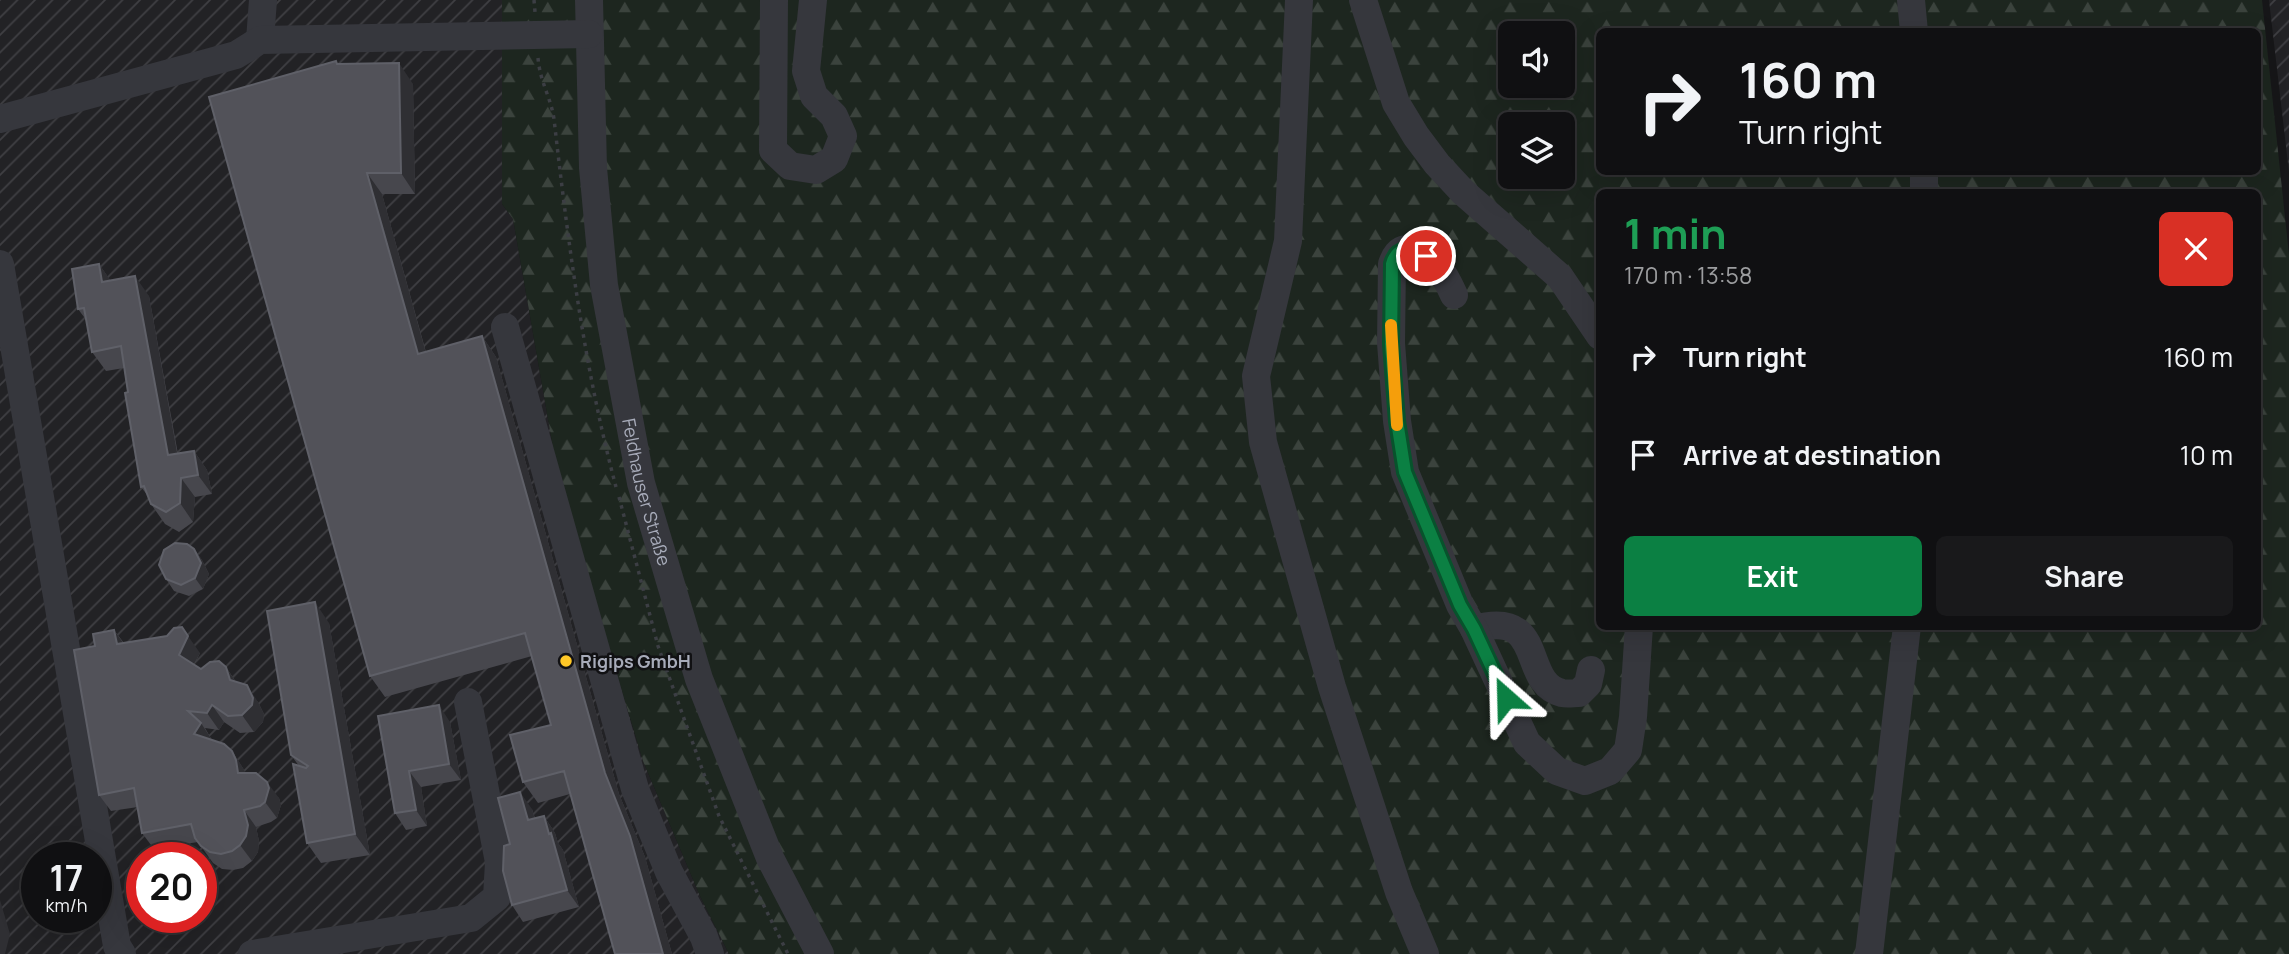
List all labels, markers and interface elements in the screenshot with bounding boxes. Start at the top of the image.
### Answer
map controls [1498,21,1575,189]
button: sound [1498,21,1575,98]
text: 160 m [1739,46,1877,113]
icon: right [1624,56,1715,147]
text: Turn right [1739,110,1882,154]
button: layers [1498,112,1575,189]
text: 1 min [1624,204,1727,262]
button: close [2159,212,2233,286]
pin [1396,226,1456,286]
icon: arrive [1407,237,1445,275]
text: 170 m · 13:58 [1624,259,1752,291]
icon: right [1624,338,1662,376]
text: Turn right [1683,339,1807,375]
text: 160 m [2164,339,2233,375]
street label: Feldhauser Straße [617,416,677,569]
icon: arrive [1624,436,1662,474]
text: Arrive at destination [1683,437,1941,473]
text: 10 m [2180,437,2233,473]
button: Exit [1624,536,1922,616]
button: Share [1936,536,2233,616]
place label: Rigips GmbH [580,649,691,673]
marker: Rigips GmbH [558,653,574,669]
position arrow [1469,661,1543,735]
speed limit sign: 20 [126,842,217,933]
text: 17 [49,854,84,902]
text: km/h [46,893,87,917]

